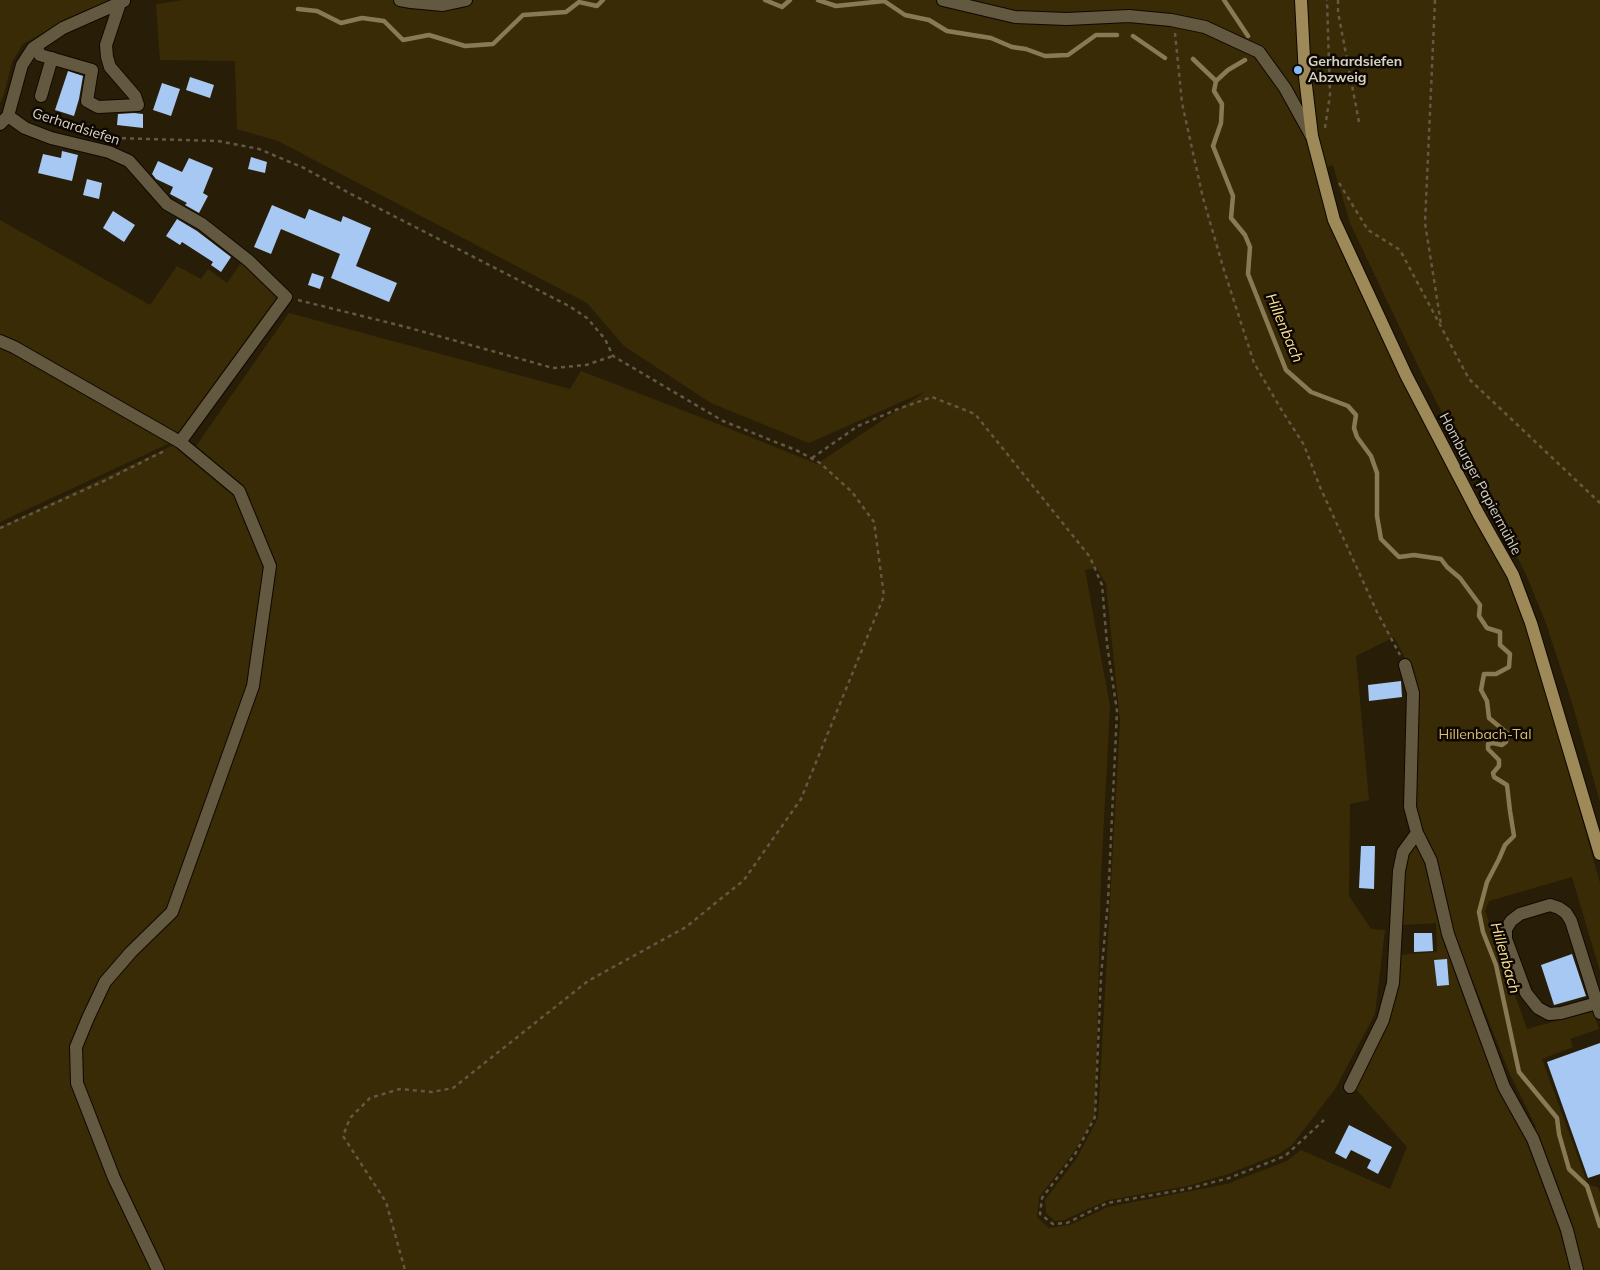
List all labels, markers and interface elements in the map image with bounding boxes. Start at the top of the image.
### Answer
place label: Gerhardsiefen Abzweig [1308,54,1402,86]
marker: Gerhardsiefen Abzweig [1292,64,1304,76]
street label: Gerhardsiefen [30,105,122,149]
water label: Hillenbach [1261,291,1307,365]
street label: Homburger Papiermühle [1435,410,1525,558]
park label: Hillenbach-Tal [1439,727,1531,743]
water label: Hillenbach [1486,920,1524,996]

